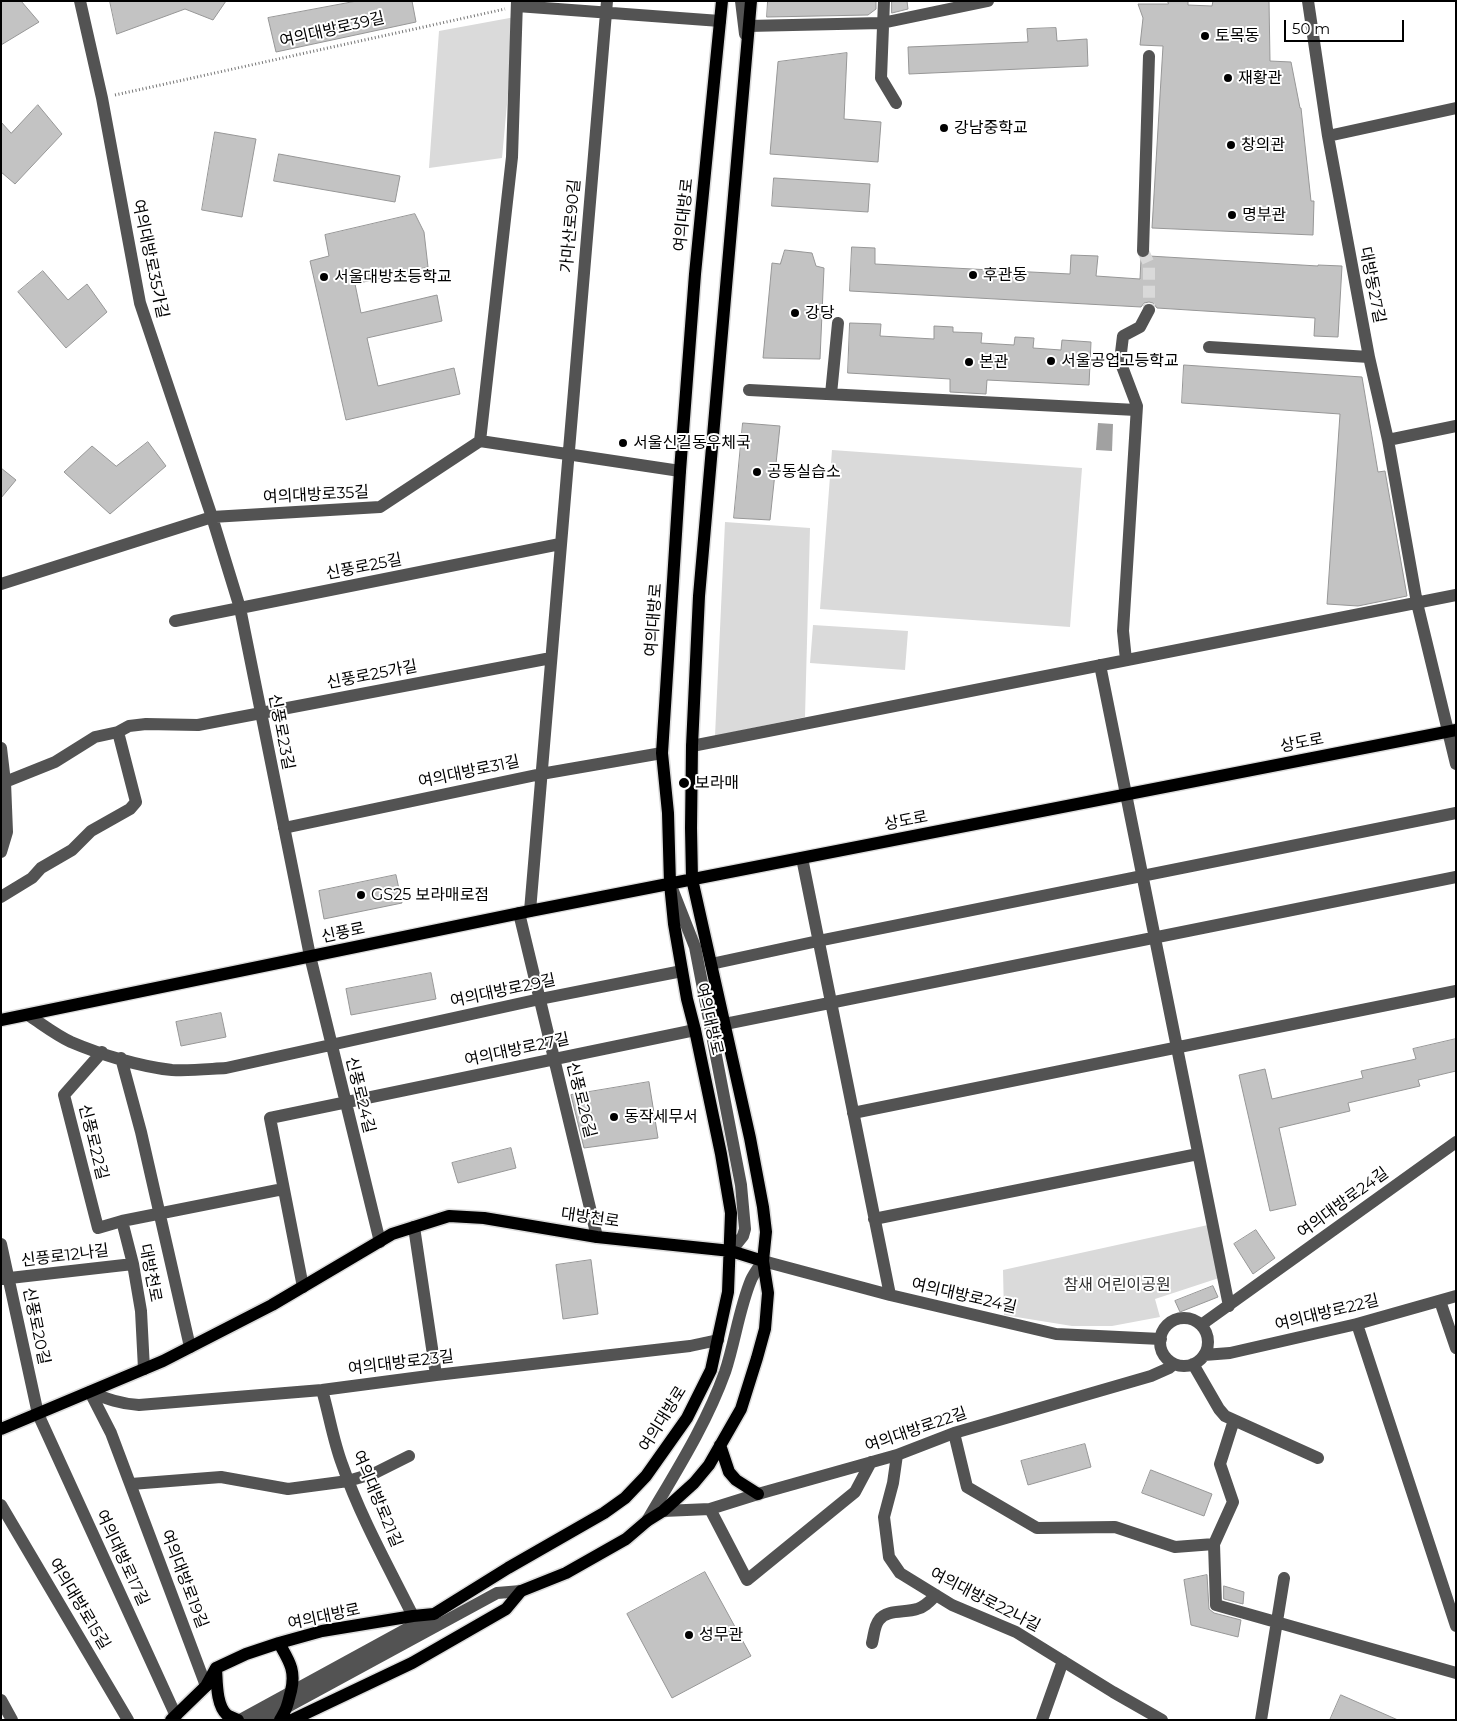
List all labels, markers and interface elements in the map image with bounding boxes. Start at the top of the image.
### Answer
street label: 여의대방로39길 [278,9,386,51]
scale bar [1287,10,1407,42]
text: 50 m [1292,19,1330,38]
place label: 토목동 [1215,26,1259,46]
marker: 토목동 [1199,30,1211,42]
place label: 재황관 [1238,68,1282,88]
marker: 재황관 [1222,72,1234,84]
place label: 강남중학교 [954,118,1028,138]
marker: 강남중학교 [938,122,950,134]
place label: 창의관 [1241,135,1285,155]
marker: 창의관 [1225,139,1237,151]
street label: 여의대방로 [671,177,697,253]
street label: 가마산로90길 [557,178,585,274]
street label: 여의대방로35가길 [128,198,172,320]
place label: 명부관 [1242,205,1286,225]
marker: 명부관 [1226,209,1238,221]
street label: 대방동27길 [1355,245,1389,325]
place label: 후관동 [983,265,1027,285]
place label: 서울대방초등학교 [334,267,452,287]
marker: 후관동 [967,269,979,281]
marker: 서울대방초등학교 [318,271,330,283]
place label: 강당 [805,303,834,323]
marker: 강당 [789,307,801,319]
place label: 서울공업고등학교 [1061,351,1179,371]
place label: 본관 [979,352,1008,372]
marker: 서울공업고등학교 [1045,355,1057,367]
marker: 본관 [963,356,975,368]
place label: 서울신길동우체국 [633,433,751,453]
marker: 서울신길동우체국 [617,437,629,449]
place label: 공동실습소 [767,462,841,482]
marker: 공동실습소 [751,466,763,478]
street label: 여의대방로35길 [262,483,370,507]
street label: 신풍로25길 [324,550,404,584]
street label: 여의대방로 [642,583,666,657]
street label: 신풍로25가길 [325,657,419,693]
street label: 신풍로23길 [264,692,298,772]
street label: 상도로 [1278,729,1326,757]
street label: 여의대방로31길 [417,752,521,792]
place label: 보라매 [695,773,739,793]
marker: 보라매 [677,776,691,790]
street label: 상도로 [882,807,930,835]
place label: GS25 보라매로점 [371,885,489,905]
marker: GS25 보라매로점 [355,889,367,901]
street label: 신풍로 [319,919,367,947]
street label: 여의대방로29길 [449,970,557,1012]
street label: 여의대방로 [691,981,727,1057]
street label: 여의대방로27길 [463,1030,571,1070]
street label: 신풍로24길 [341,1055,379,1135]
street label: 신풍로26길 [562,1060,600,1140]
street label: 신풍로22길 [74,1102,112,1182]
place label: 동작세무서 [624,1107,698,1127]
marker: 동작세무서 [608,1111,620,1123]
street label: 여의대방로24길 [1294,1164,1392,1242]
street label: 대방천로 [560,1204,620,1232]
street label: 신풍로12나길 [20,1241,110,1271]
street label: 대방천로 [135,1242,165,1304]
street label: 여의대방로24길 [909,1275,1019,1317]
park label: 참새 어린이공원 [1063,1275,1171,1295]
street label: 신풍로20길 [18,1286,54,1366]
street label: 여의대방로22길 [1273,1291,1381,1335]
street label: 여의대방로23길 [347,1347,455,1379]
street label: 여의대방로 [635,1383,691,1455]
street label: 여의대방로22길 [863,1404,969,1456]
street label: 여의대방로21길 [348,1448,406,1550]
street label: 여의대방로17길 [91,1507,153,1609]
street label: 여의대방로19길 [156,1527,212,1631]
street label: 여의대방로15길 [44,1555,114,1653]
street label: 여의대방로22나길 [927,1564,1043,1636]
street label: 여의대방로 [286,1600,362,1634]
place label: 성무관 [699,1625,743,1645]
marker: 성무관 [683,1629,695,1641]

